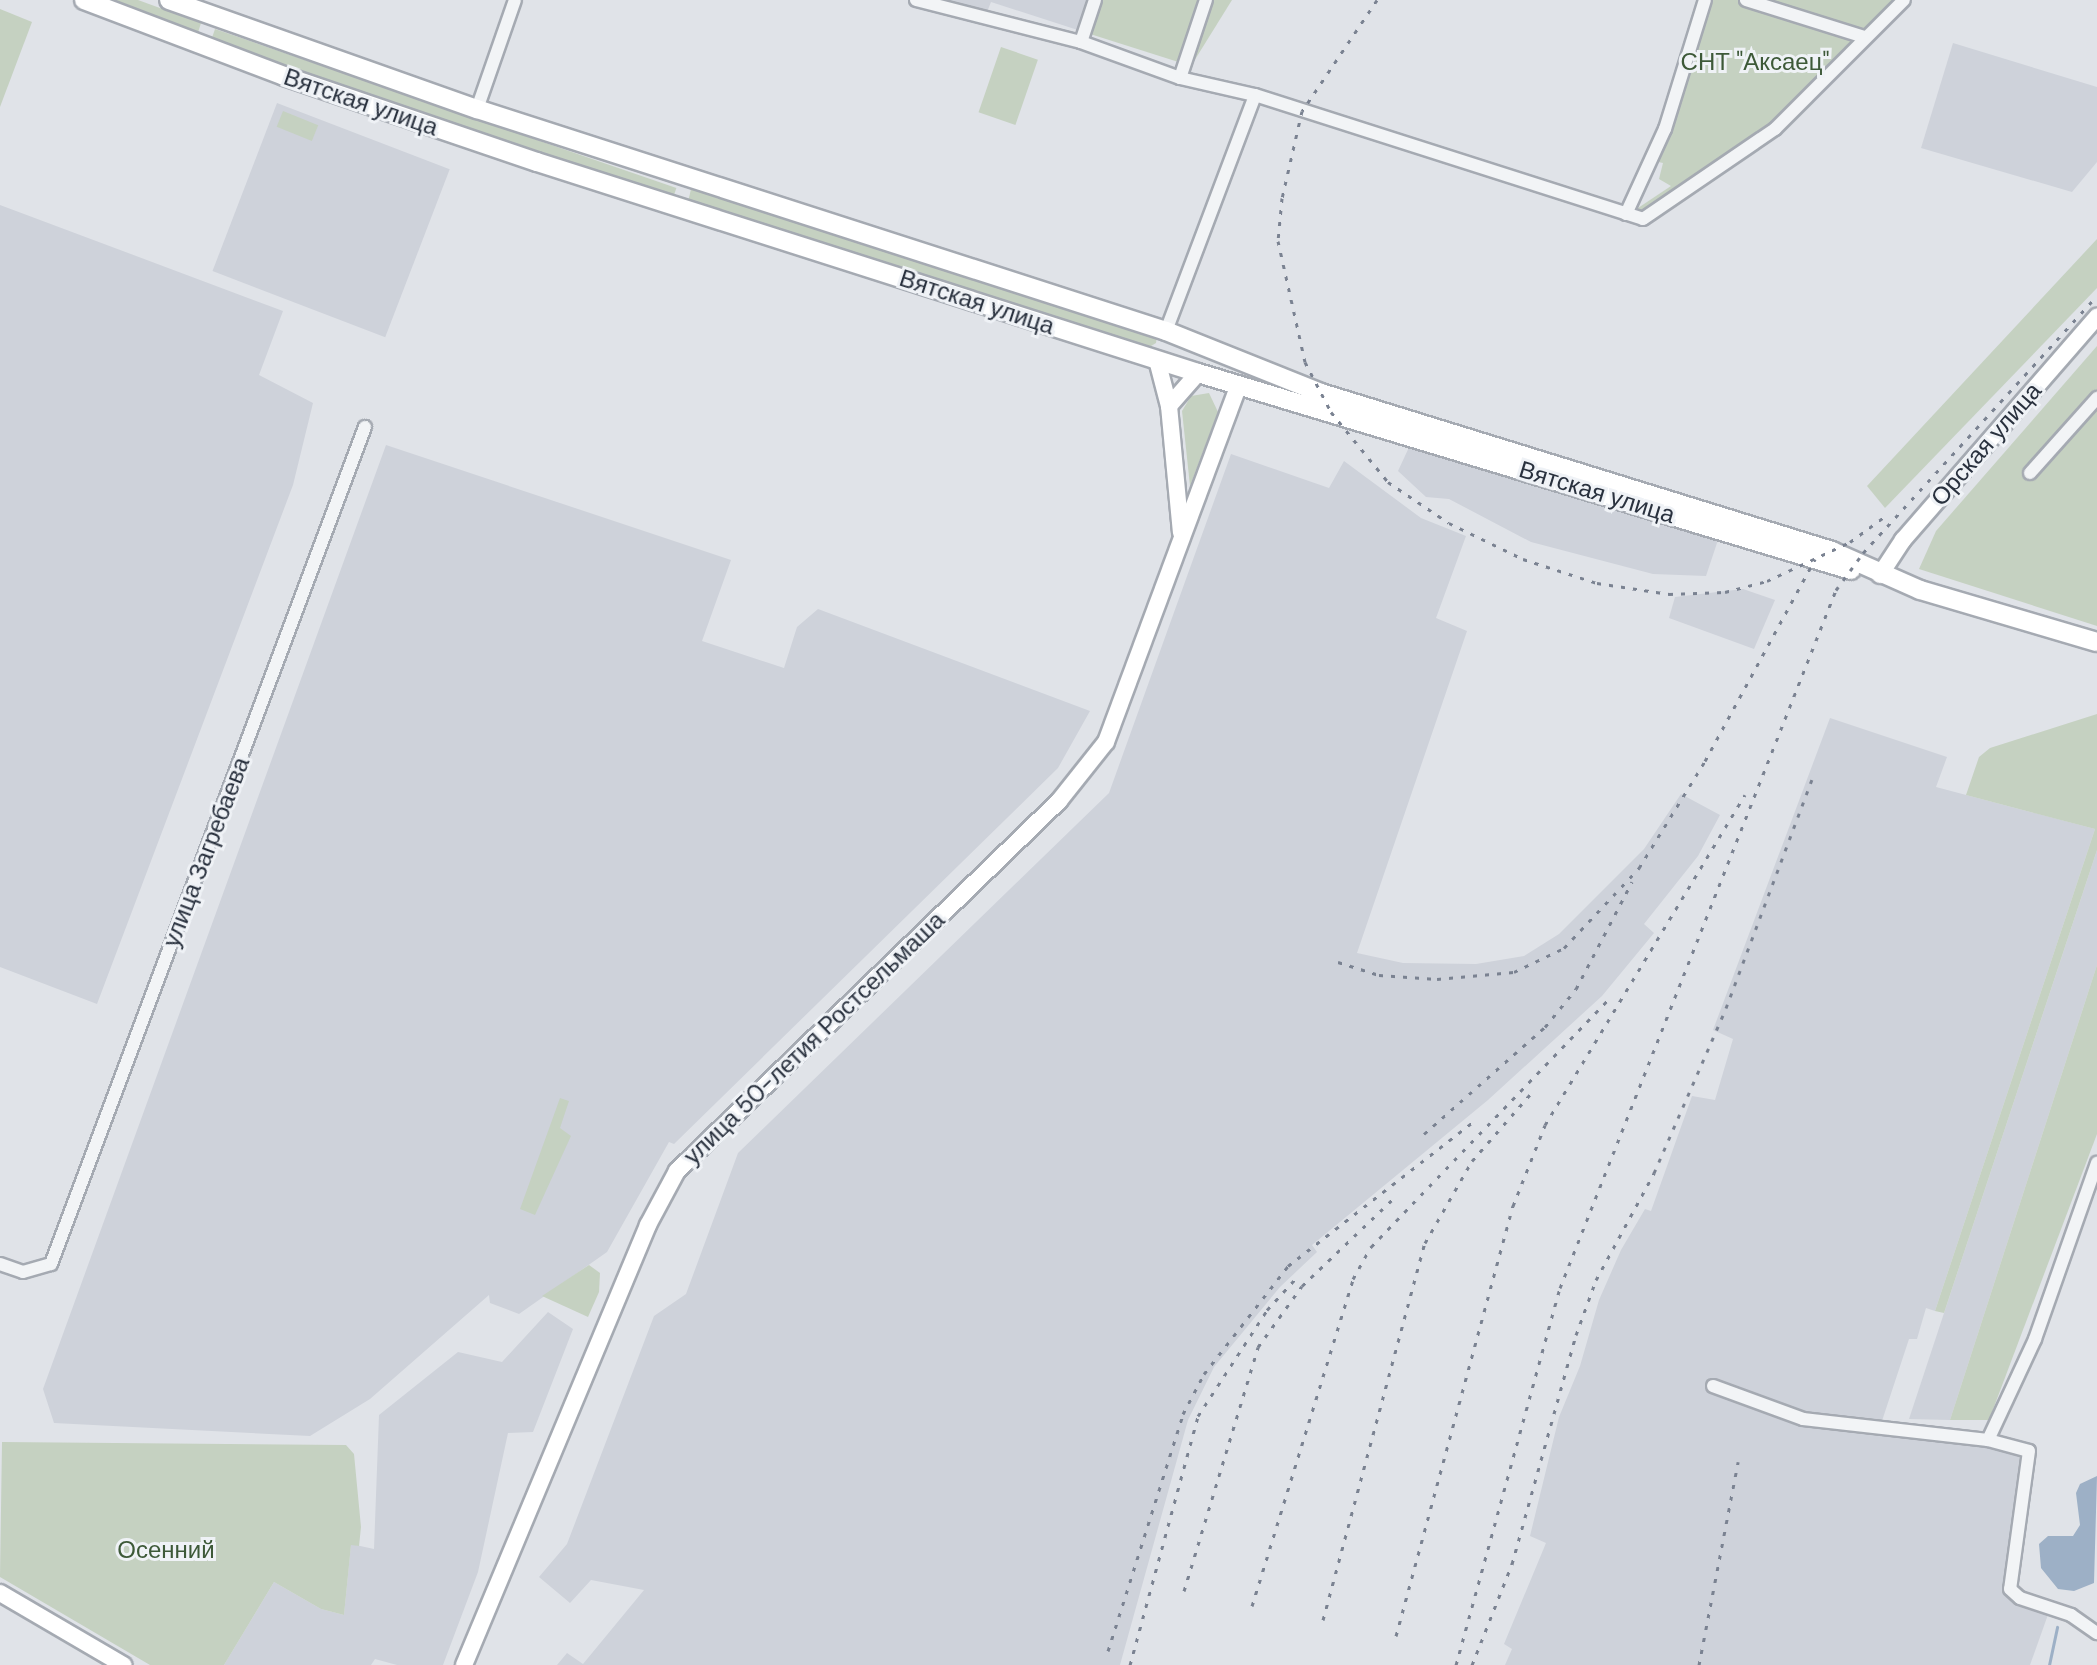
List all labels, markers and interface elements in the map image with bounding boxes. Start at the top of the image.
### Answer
park label: СНТ "Аксаец" [1681,48,1829,76]
street label: Вятская улица [280,62,442,142]
street label: Вятская улица [896,263,1058,341]
street label: Орская улица [1925,377,2047,511]
street label: Вятская улица [1516,455,1678,529]
street label: улица Загребаева [157,753,255,951]
street label: улица 50-летия Ростсельмаша [678,906,950,1170]
park label: Осенний [117,1536,215,1564]

